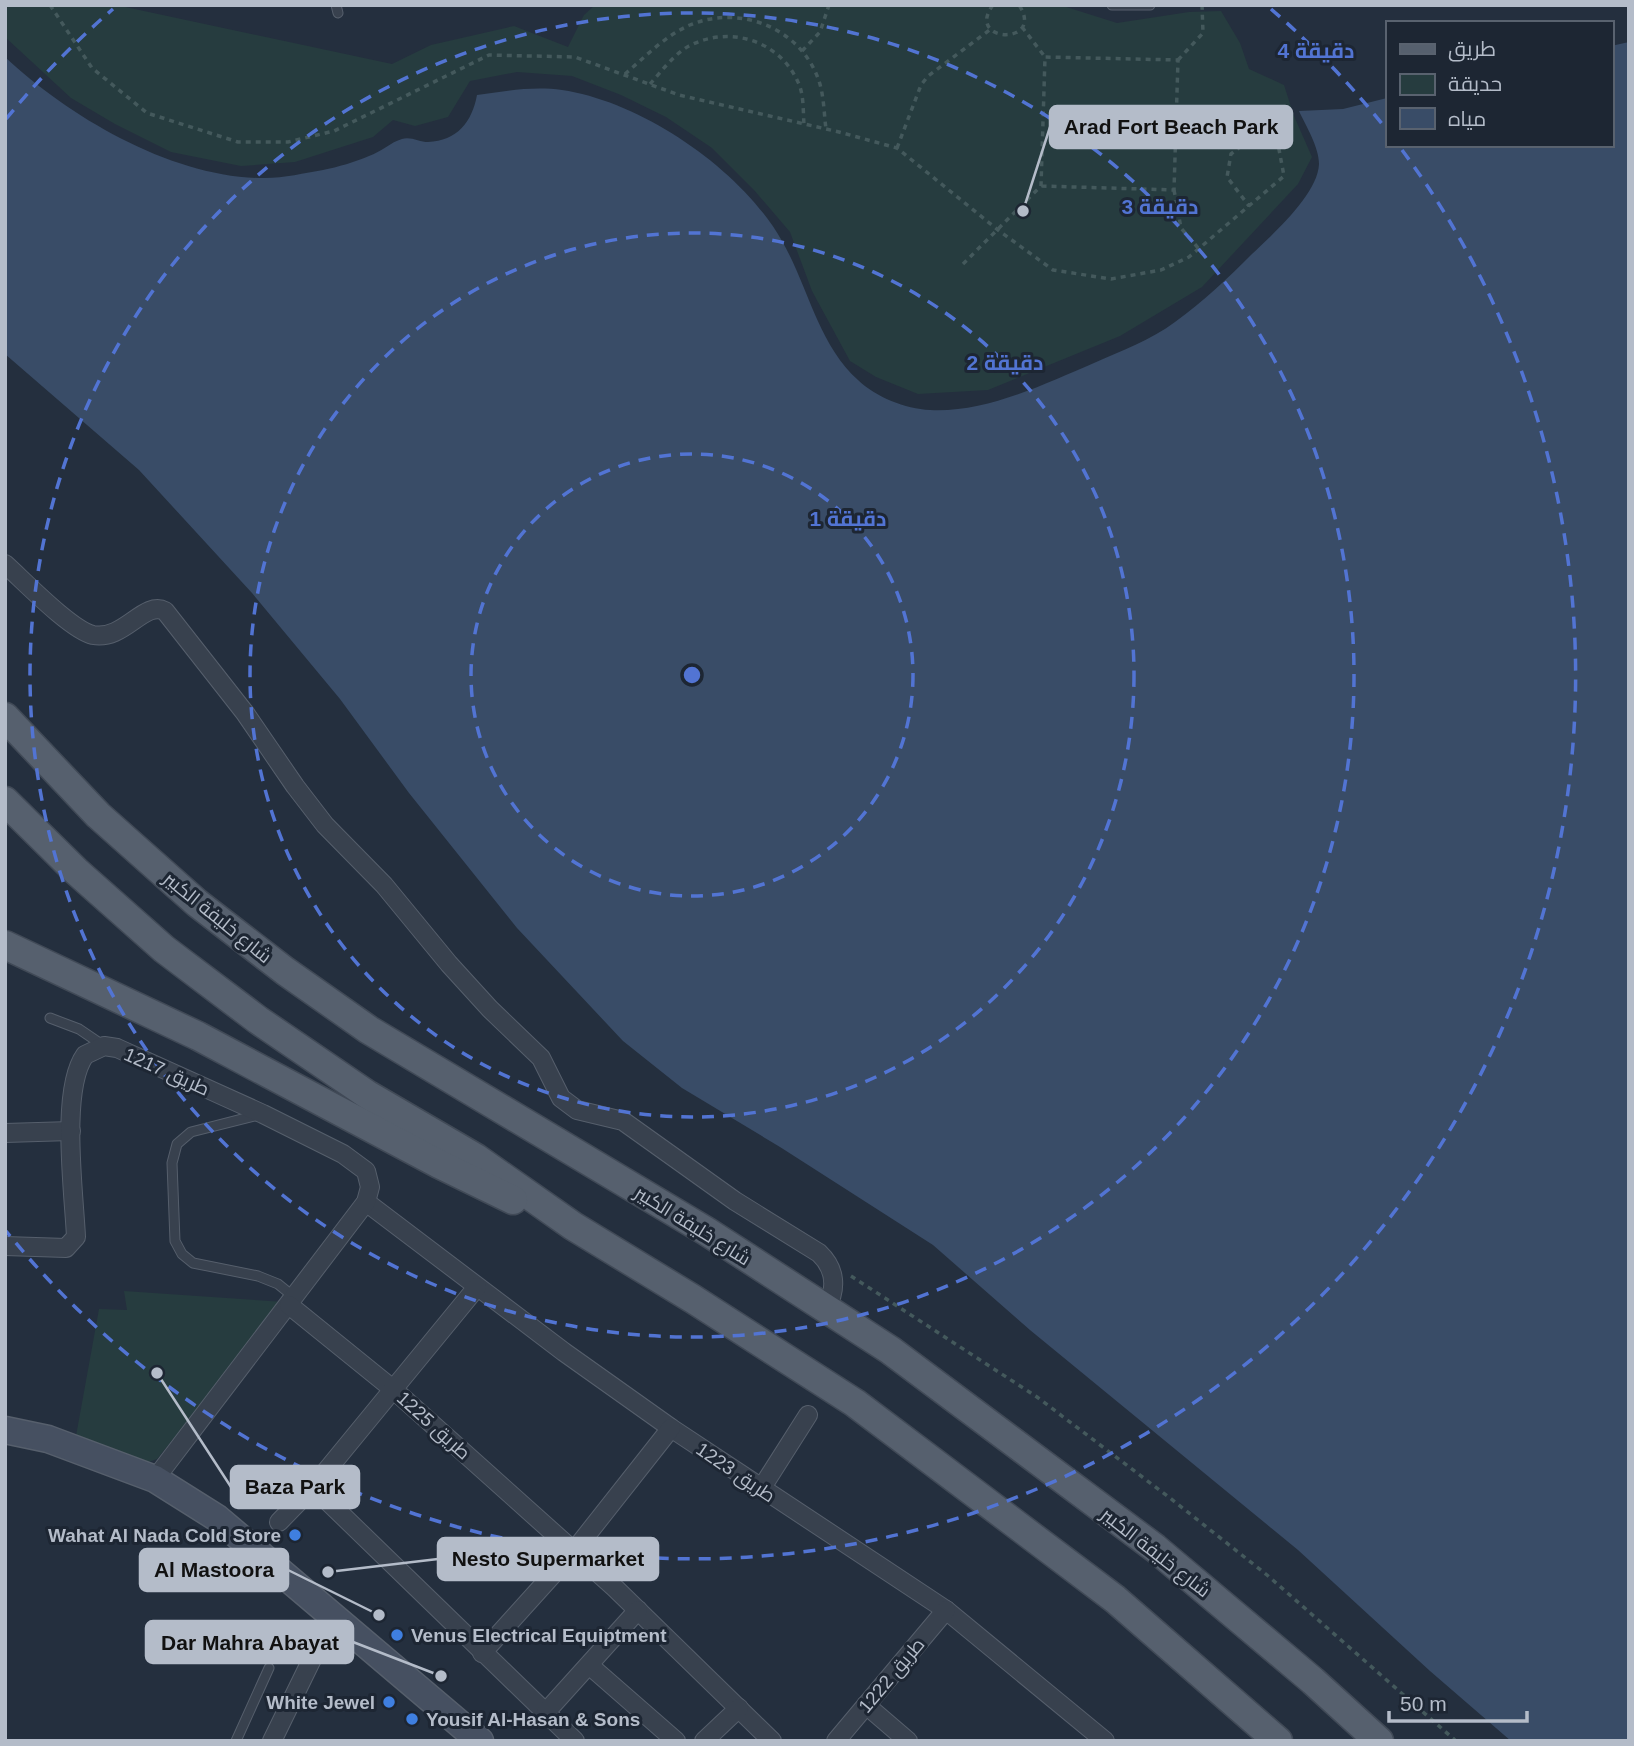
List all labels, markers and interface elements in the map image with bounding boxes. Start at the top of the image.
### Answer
legend [1386,21,1613,147]
text: طريق [1448,37,1496,62]
text: 4 دقيقة [1278,39,1354,63]
text: حديقة [1448,72,1502,95]
callout: Arad Fort Beach Park [1050,106,1292,148]
text: مياه [1448,107,1486,130]
text: Arad Fort Beach Park [1064,115,1279,138]
text: 3 دقيقة [1122,195,1198,219]
text: 2 دقيقة [967,351,1043,375]
text: 1 دقيقة [810,507,886,531]
centre of rings [680,663,704,687]
street label: شارع خليفة الكبير [157,867,276,969]
street label: طريق 1217 [120,1043,213,1101]
street label: شارع خليفة الكبير [629,1181,754,1272]
street label: طريق 1225 [391,1387,474,1465]
street label: طريق 1223 [691,1438,779,1508]
callout: Baza Park [231,1466,359,1508]
text: Baza Park [245,1475,346,1498]
street label: شارع خليفة الكبير [1095,1503,1214,1604]
place label: Wahat Al Nada Cold Store [48,1525,281,1546]
marker: Wahat Al Nada Cold Store [287,1527,303,1543]
callout: Nesto Supermarket [438,1538,658,1580]
text: Nesto Supermarket [452,1547,644,1570]
callout: Al Mastoora [140,1549,288,1591]
text: Al Mastoora [154,1558,274,1581]
callout: Dar Mahra Abayat [146,1621,353,1663]
place label: Venus Electrical Equiptment [411,1625,667,1646]
marker: Venus Electrical Equiptment [389,1627,405,1643]
text: Dar Mahra Abayat [161,1631,339,1654]
street label: طريق 1222 [854,1634,930,1718]
scale bar [1389,1680,1527,1724]
place label: White Jewel [266,1692,375,1713]
text: 50 m [1400,1692,1447,1715]
marker: White Jewel [381,1694,397,1710]
place label: Yousif Al-Hasan & Sons [426,1709,640,1730]
marker: Yousif Al-Hasan & Sons [404,1711,420,1727]

